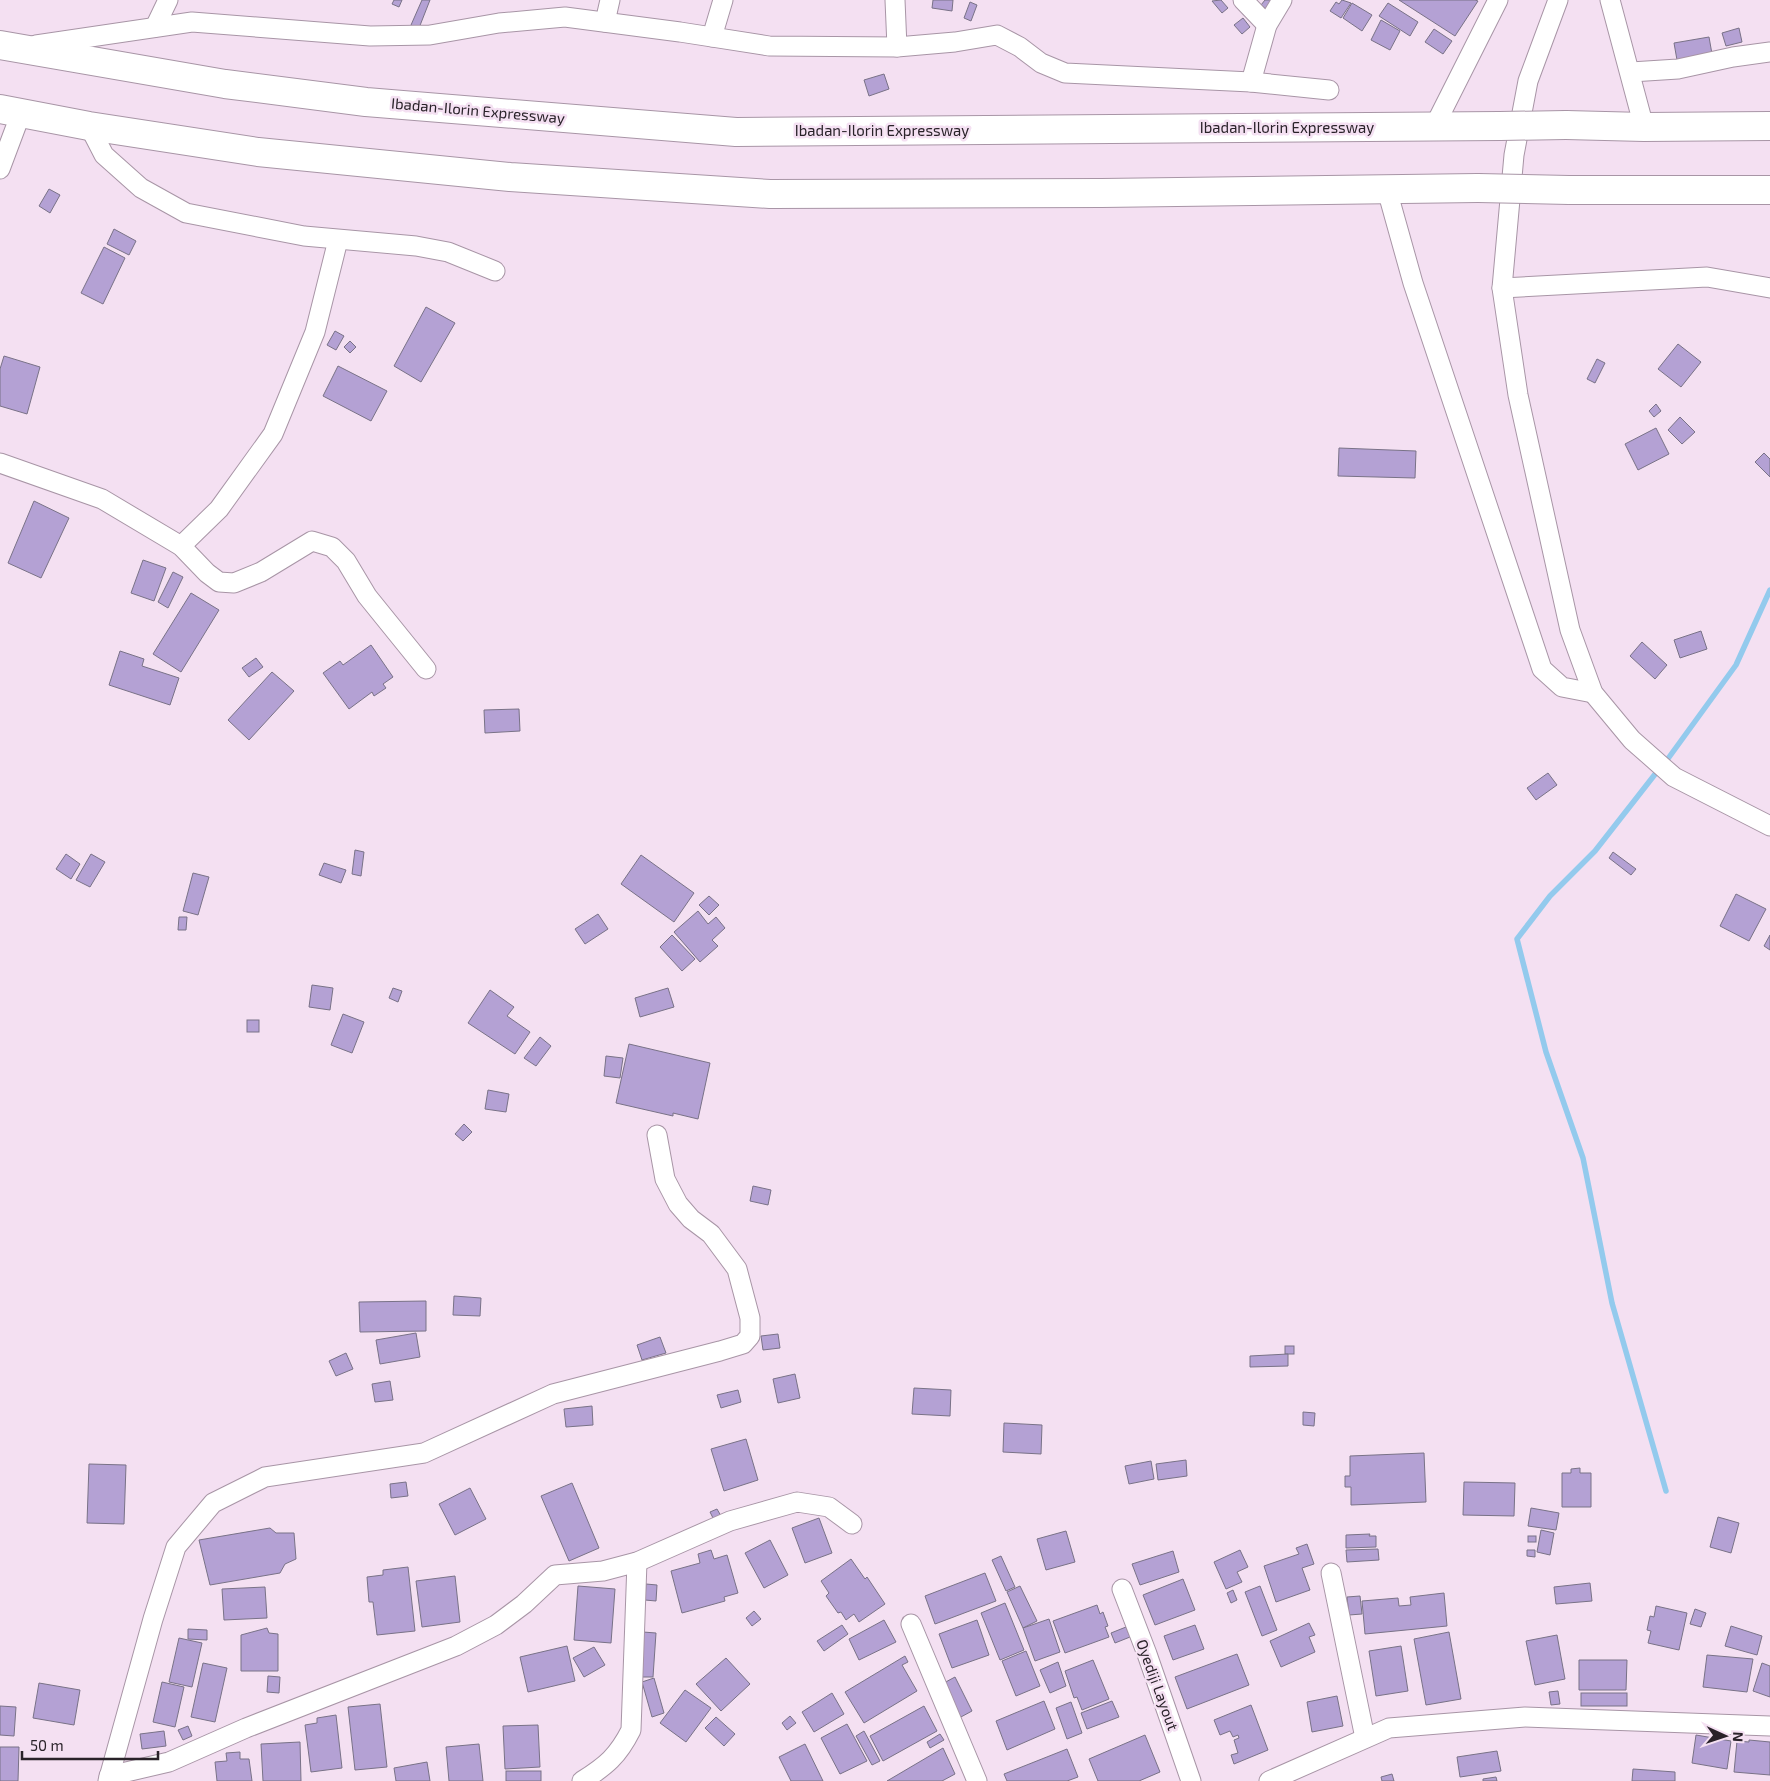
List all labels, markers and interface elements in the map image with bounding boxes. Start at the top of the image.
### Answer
street label: Ibadan-Ilorin Expressway [390,93,566,127]
street label: Ibadan-Ilorin Expressway [1200,118,1374,136]
street label: Ibadan-Ilorin Expressway [795,121,969,139]
street label: Oyediji Layout [1132,1637,1183,1733]
north arrow [1700,1711,1750,1761]
scale bar [22,1728,159,1760]
text: N [1730,1731,1747,1742]
text: 50 m [30,1736,64,1754]

